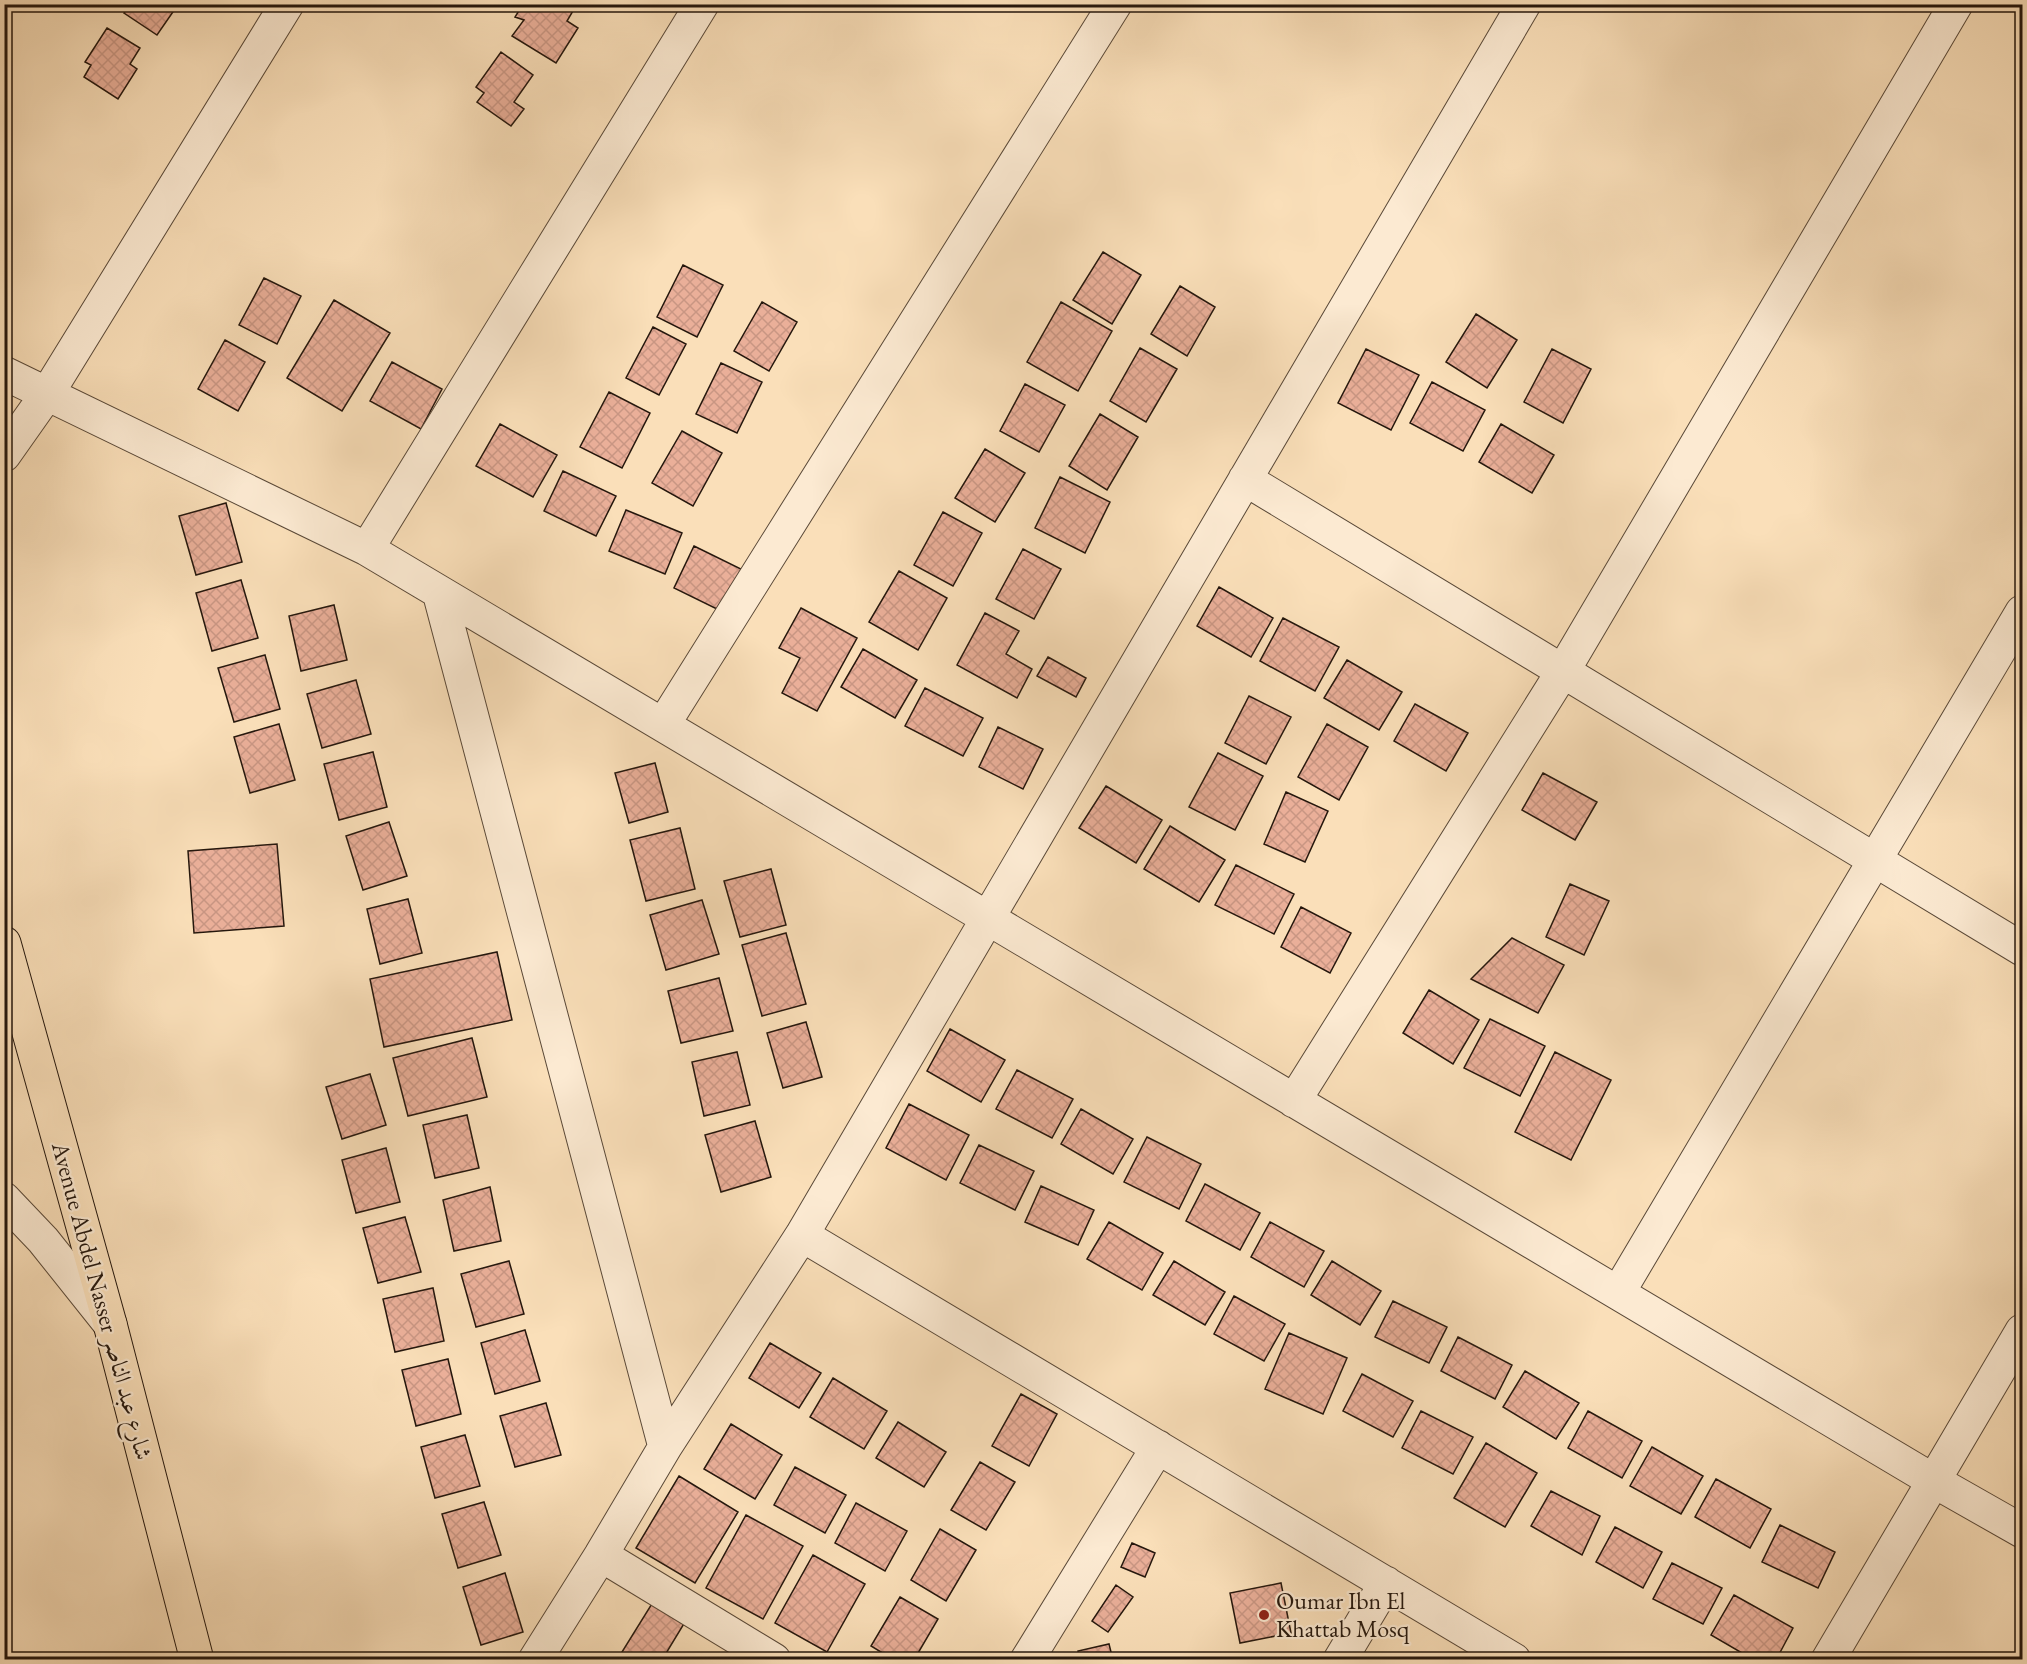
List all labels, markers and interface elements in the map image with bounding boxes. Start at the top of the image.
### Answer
street label: Avenue Abdel Nasser شارع عبد الناصر [40,1138,160,1464]
place label: Oumar Ibn El Khattab Mosq [1276,1585,1410,1644]
marker: Oumar Ibn El Khattab Mosq [1257,1608,1271,1622]

